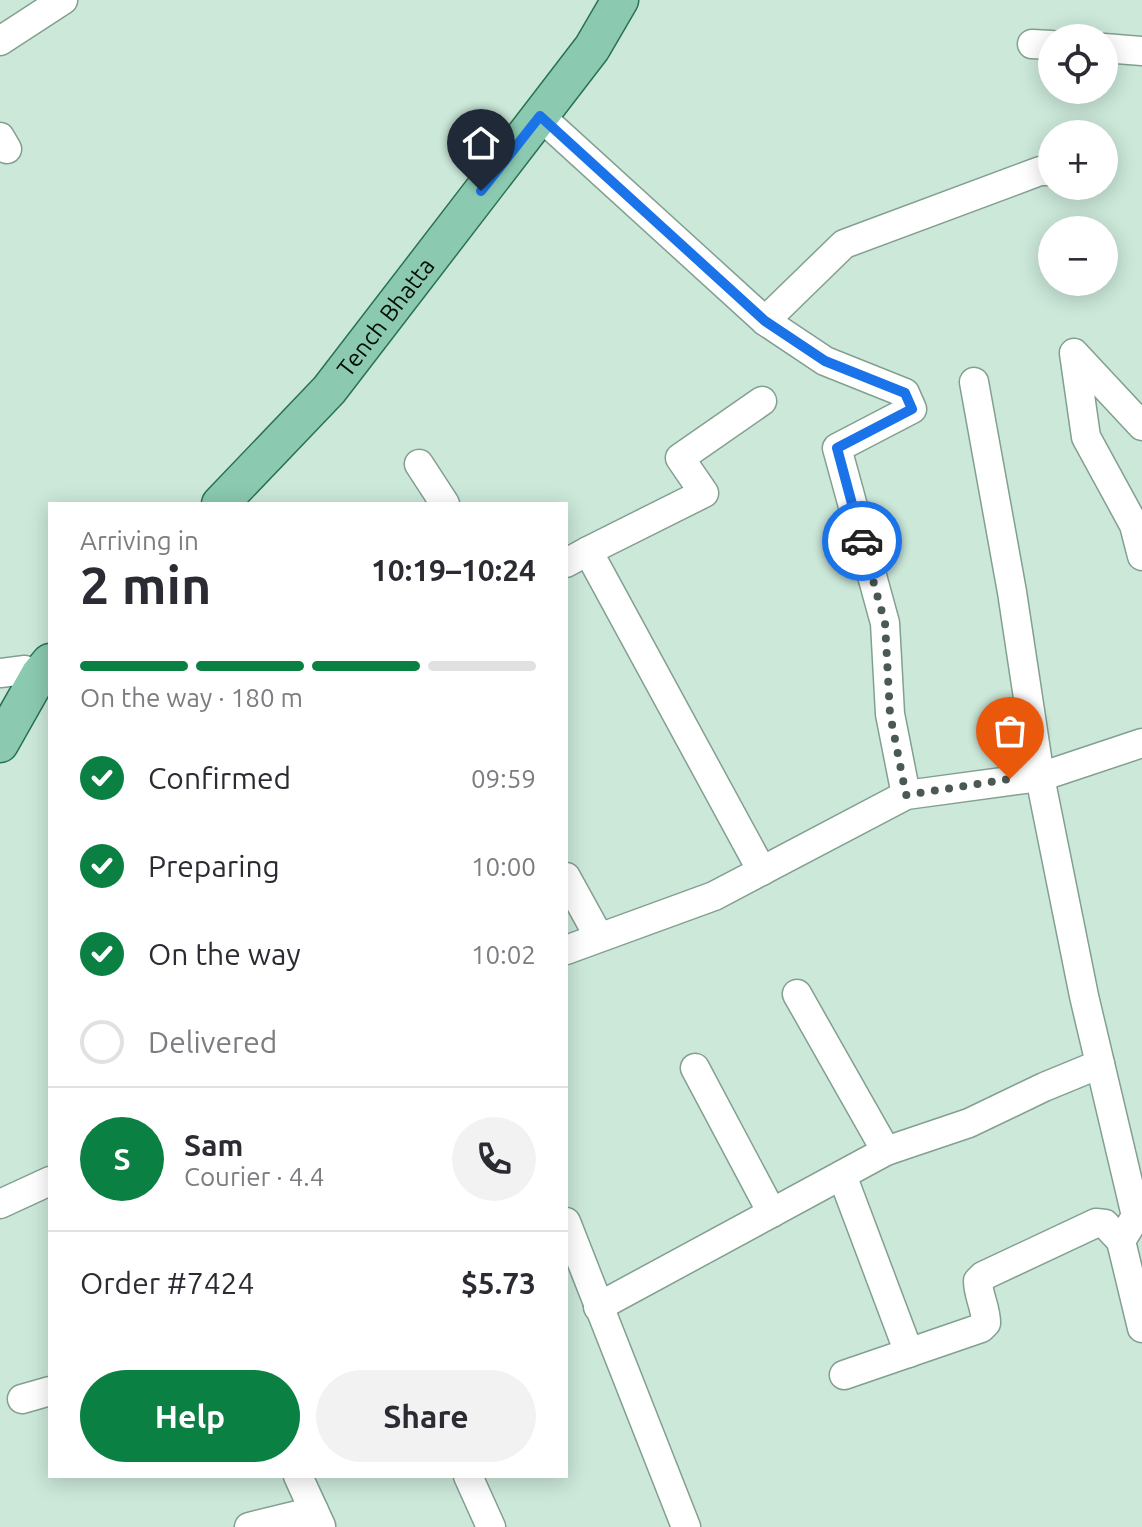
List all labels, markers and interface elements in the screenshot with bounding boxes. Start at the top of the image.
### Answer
map controls [1038,24,1118,296]
button: locate [1038,24,1118,104]
pin [447,109,515,191]
button: + [1038,120,1118,200]
icon: home [459,121,503,165]
button: − [1038,216,1118,296]
street label: Tench Bhatta [331,252,439,381]
courier [822,501,902,581]
icon: car [840,519,884,563]
text: Arriving in [80,526,199,555]
text: 10:19–10:24 [371,553,536,587]
text: 2 min [80,556,211,614]
text: On the way · 180 m [80,683,303,712]
pin [976,697,1044,779]
icon: bag [988,709,1032,753]
icon: check [80,756,124,800]
text: Confirmed [148,761,291,795]
text: 09:59 [471,764,536,793]
icon: check [80,844,124,888]
text: Preparing [148,849,280,883]
text: 10:00 [471,852,536,881]
icon: check [80,932,124,976]
text: On the way [148,937,301,971]
text: 10:02 [471,940,536,969]
text: Delivered [148,1025,277,1059]
button: phone [452,1117,536,1201]
text: Sam [184,1128,243,1162]
text: S [113,1142,131,1176]
text: Courier · 4.4 [184,1162,324,1191]
text: Order #7424 [80,1266,254,1300]
text: $5.73 [461,1266,536,1300]
button: Help [80,1370,300,1462]
button: Share [316,1370,536,1462]

